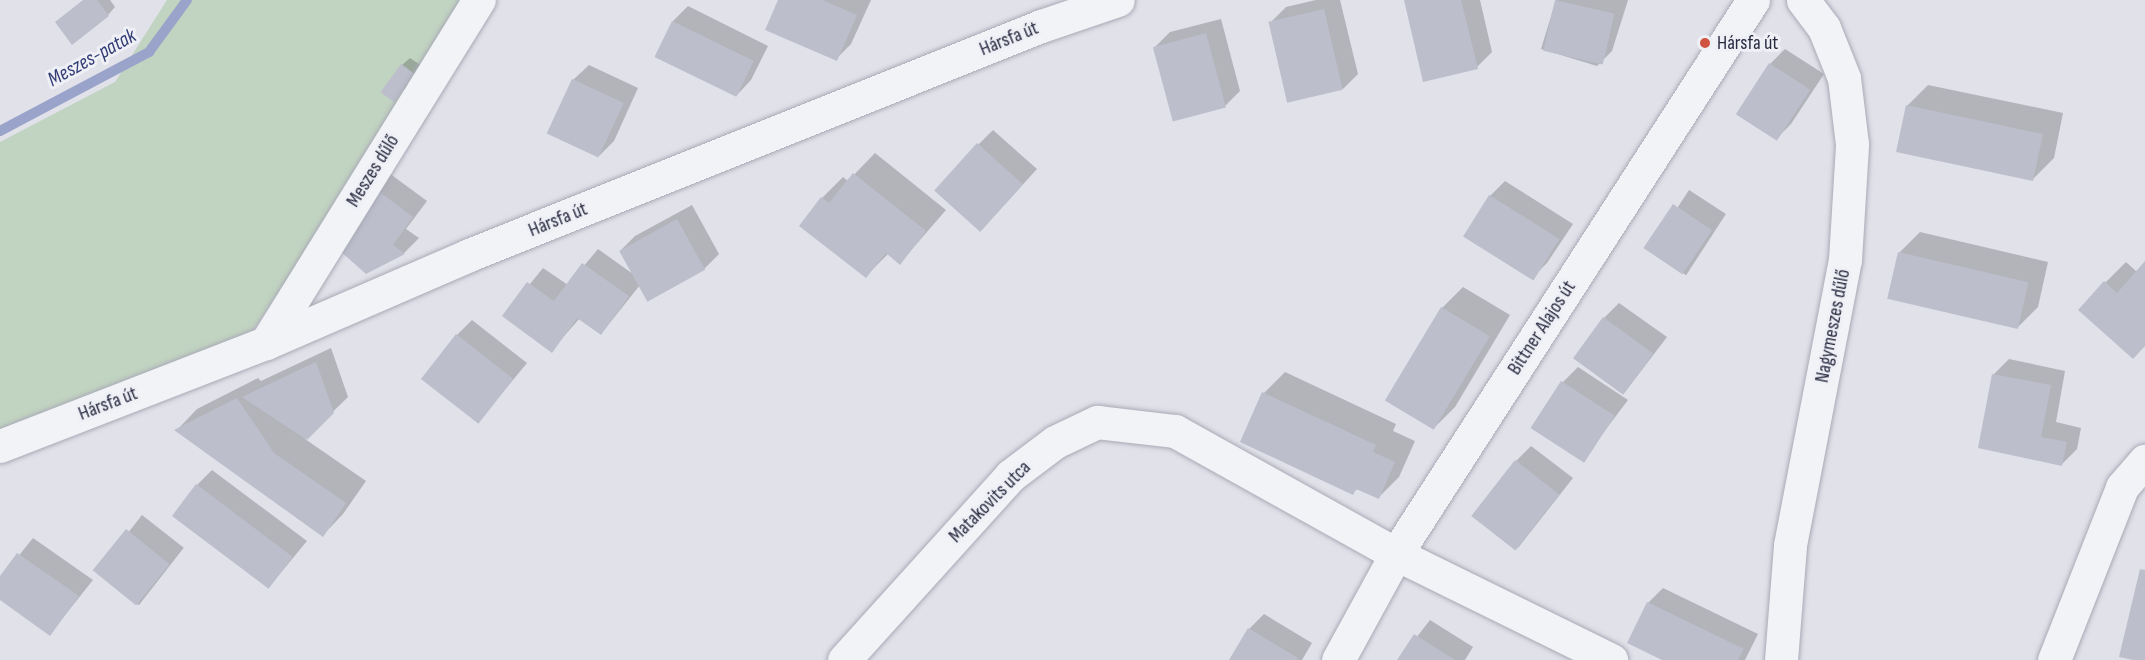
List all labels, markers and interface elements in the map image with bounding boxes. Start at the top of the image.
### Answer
street label: Hársfa út [976,16,1042,62]
water label: Meszes-patak [43,23,141,93]
place label: Hársfa út [1717,31,1778,55]
marker: Hársfa út [1698,36,1712,50]
street label: Meszes dűlő [341,130,405,212]
street label: Hársfa út [525,197,591,243]
street label: Nagymeszes dűlő [1810,267,1856,385]
street label: Bittner Alajos út [1503,276,1581,380]
street label: Hársfa út [75,382,141,426]
street label: Matakovits utca [944,456,1036,548]

